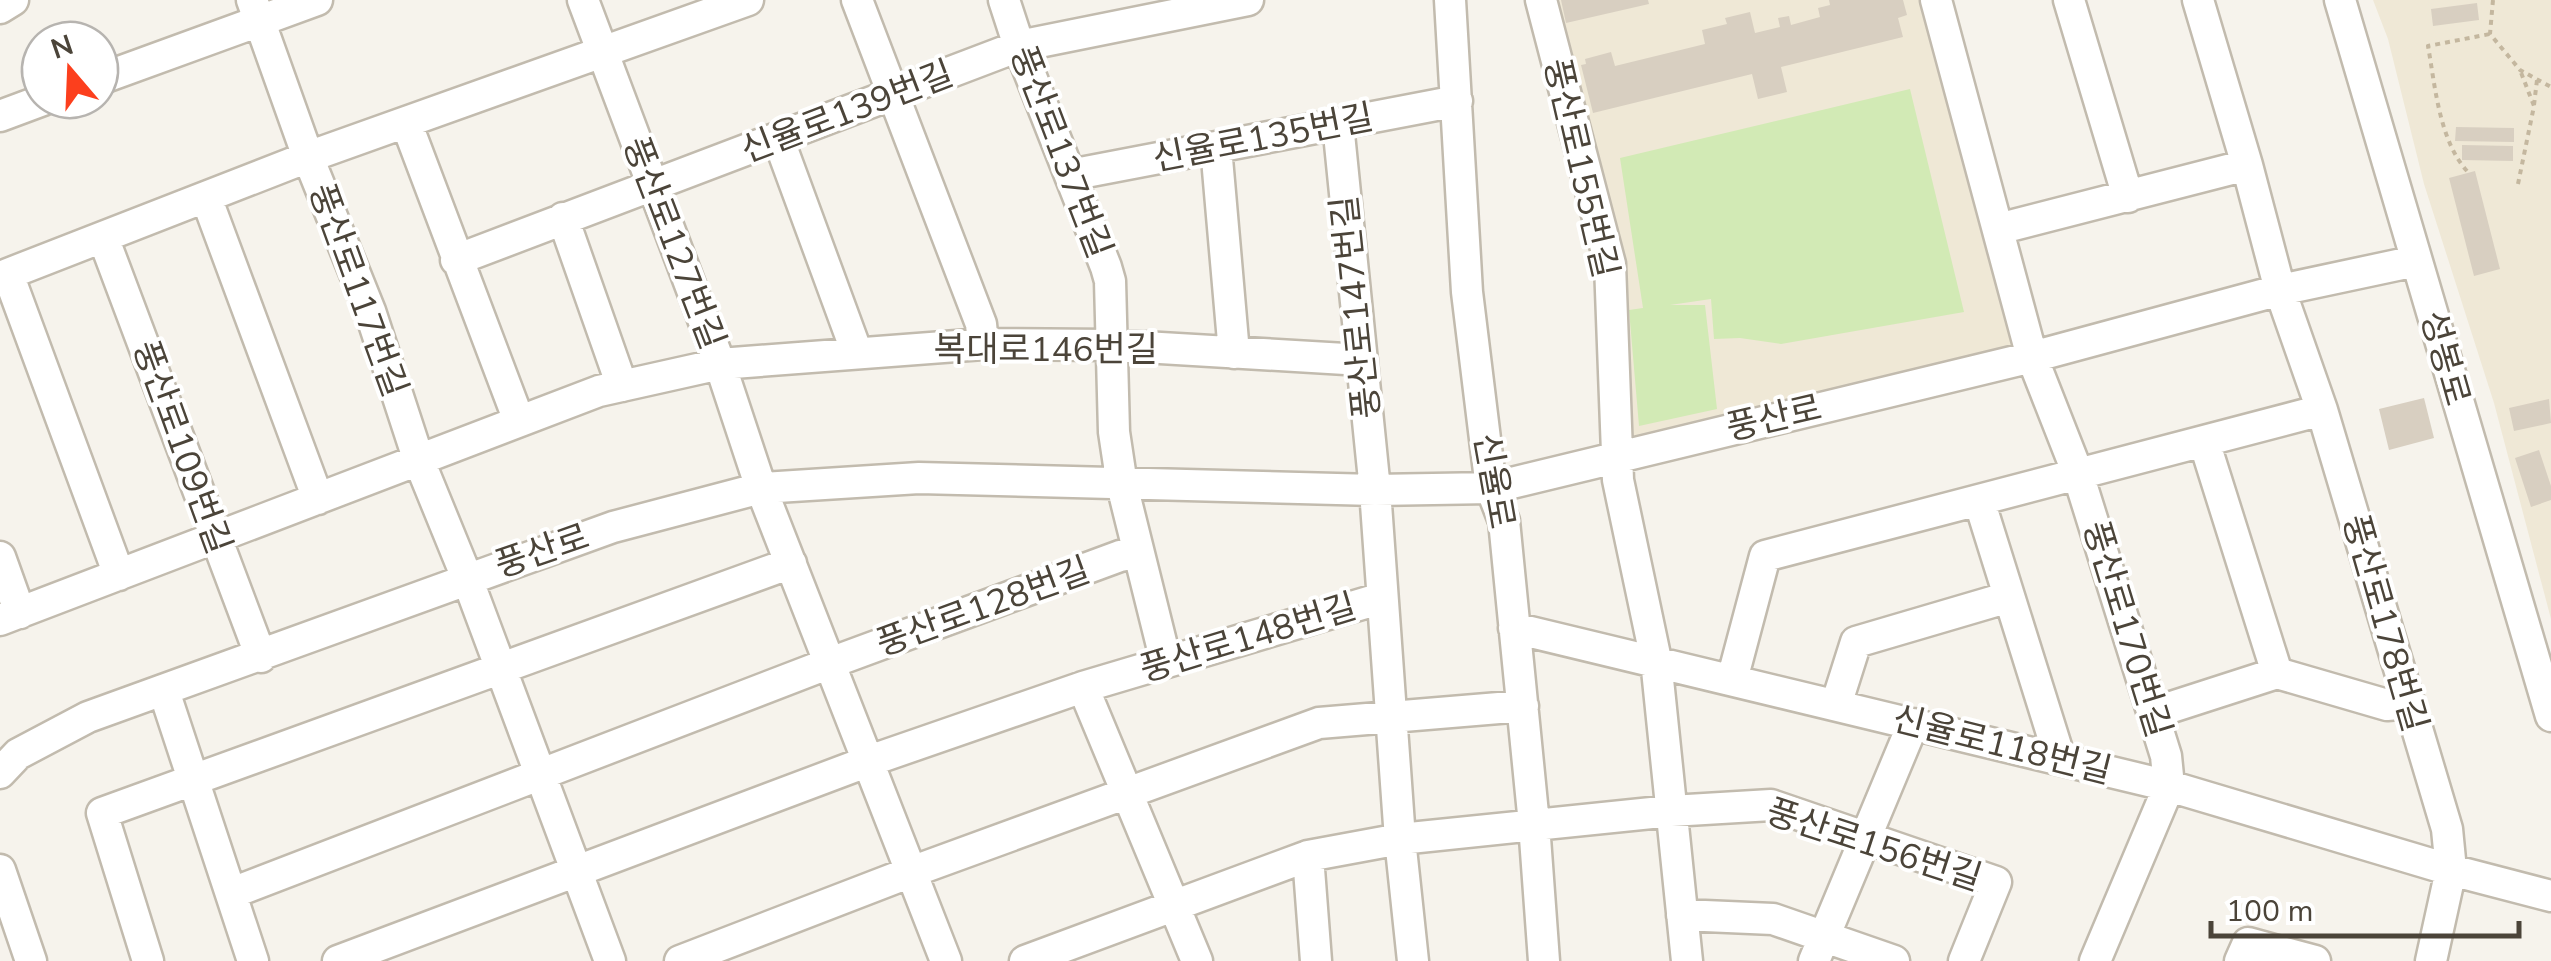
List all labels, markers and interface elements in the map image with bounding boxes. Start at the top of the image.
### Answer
north arrow [20,20,120,120]
text: N [46,26,78,69]
street label: 풍산로137번길 [999,39,1123,265]
street label: 신율로139번길 [734,50,960,174]
street label: 풍산로155번길 [1533,54,1629,282]
street label: 신율로135번길 [1149,94,1377,182]
street label: 풍산로127번길 [612,130,736,356]
street label: 풍산로117번길 [298,177,418,403]
street label: 풍산로147번길 [1321,193,1391,421]
street label: 성봉로 [2409,305,2481,411]
street label: 복대로146번길 [934,326,1158,373]
street label: 풍산로109번길 [122,334,242,560]
street label: 풍산로 [1722,384,1826,452]
street label: 신율로 [1462,429,1526,533]
street label: 풍산로178번길 [2332,509,2438,737]
street label: 풍산로 [489,513,595,589]
street label: 풍산로170번길 [2072,515,2182,743]
street label: 풍산로128번길 [870,547,1096,667]
street label: 풍산로148번길 [1134,583,1362,693]
street label: 신율로118번길 [1888,695,2116,795]
street label: 풍산로156번길 [1760,788,1988,902]
scale bar [2211,876,2518,938]
text: 100 m [2226,891,2313,932]

